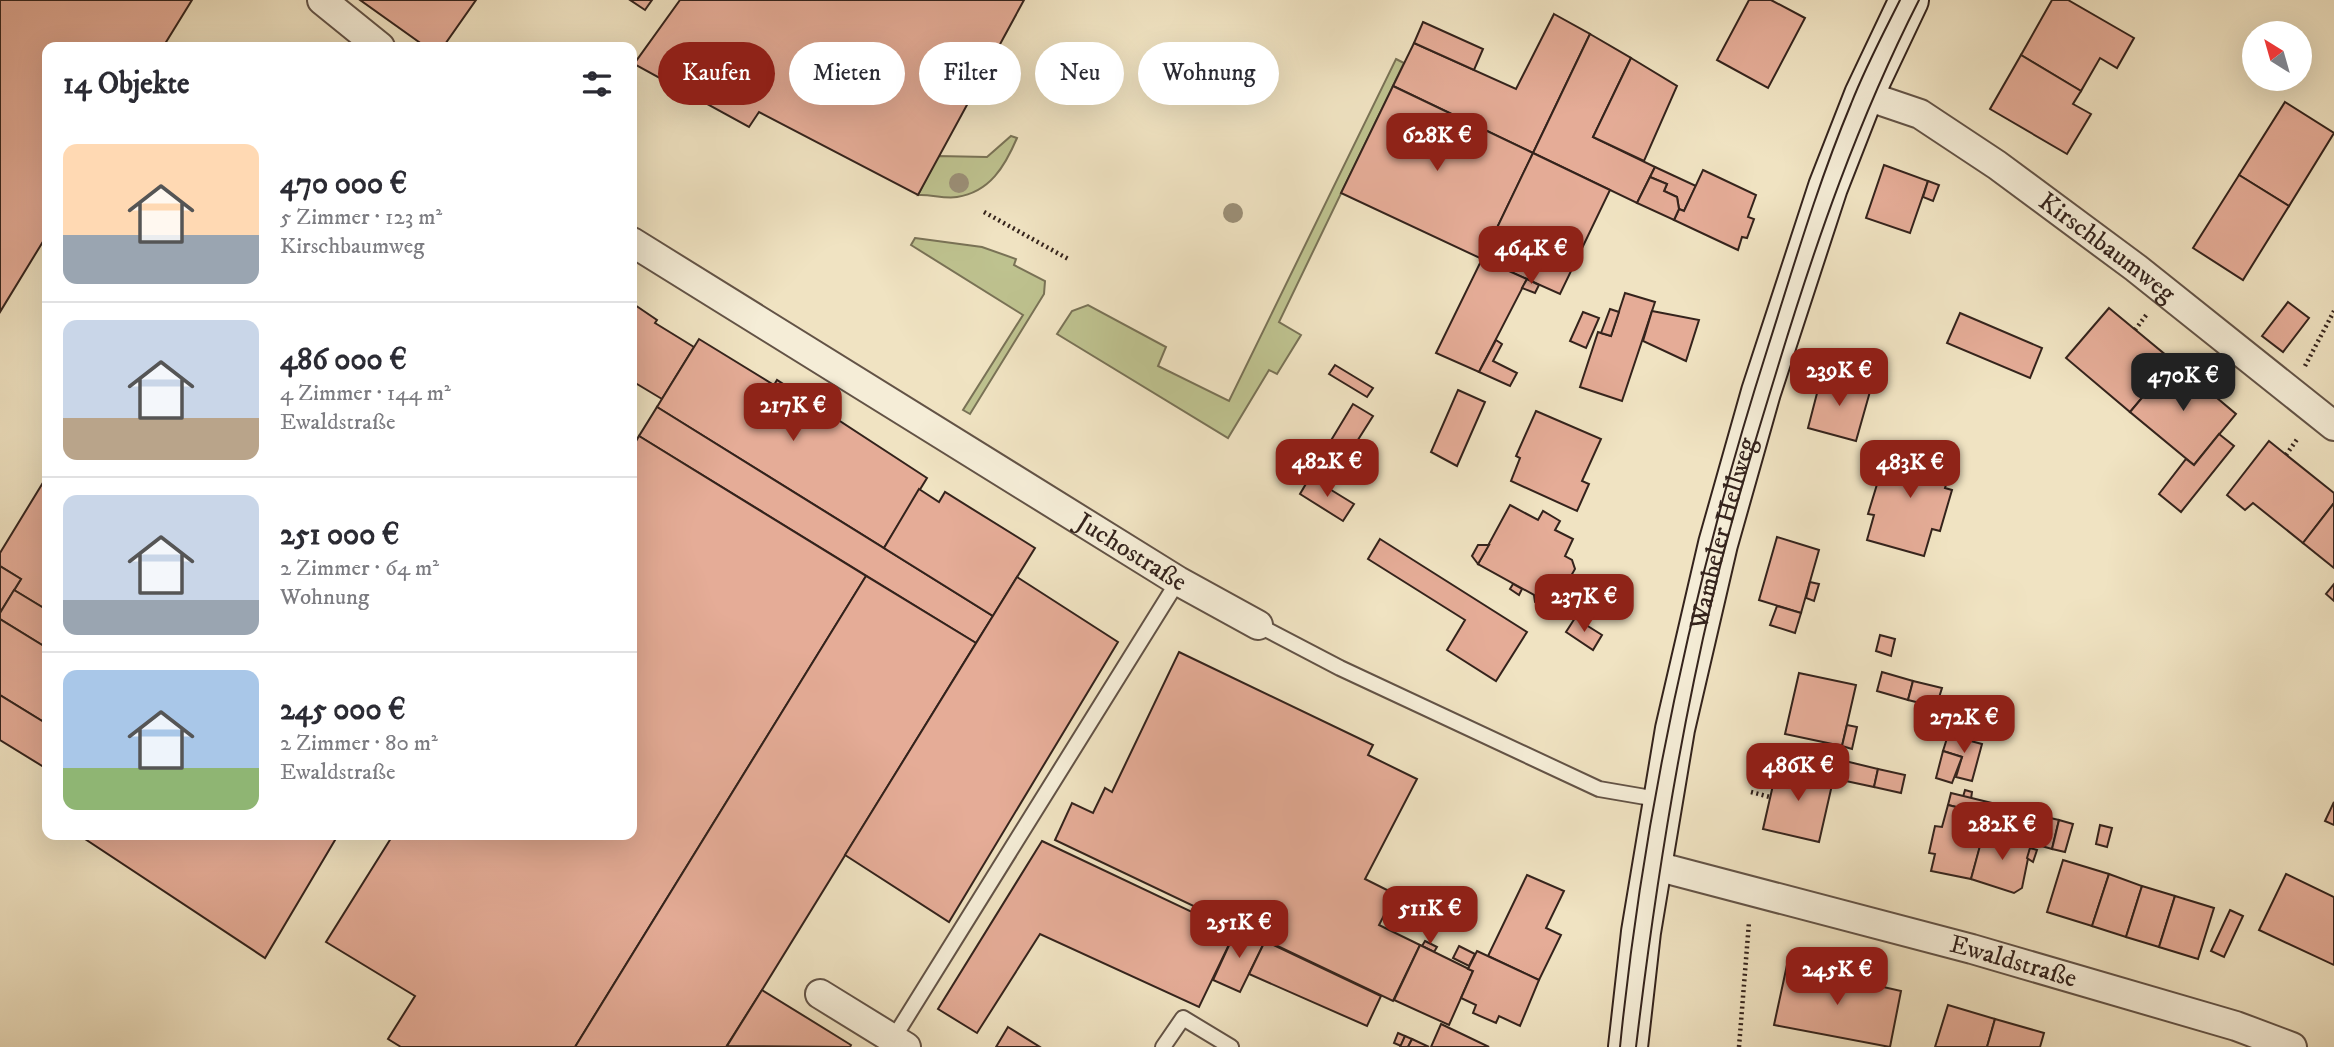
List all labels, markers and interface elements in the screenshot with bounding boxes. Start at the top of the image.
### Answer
north arrow [2242,21,2312,91]
map controls [2242,21,2312,91]
chip: Kaufen [658,42,775,105]
chip: Mieten [789,42,905,105]
chip: Filter [919,42,1021,105]
chip: Neu [1035,42,1124,105]
chip: Wohnung [1138,42,1279,105]
icon: filters [578,65,616,103]
text: 14 Objekte [63,66,189,103]
pin: 628K € [1380,114,1494,173]
text: 628K € [1402,121,1472,150]
text: 470 000 € [280,166,407,203]
icon: home [119,172,203,256]
street label: Kirschbaumweg [2032,185,2183,310]
text: 5 Zimmer · 123 m² [280,203,442,232]
pin: 464K € [1474,226,1588,286]
text: Kirschbaumweg [280,232,425,261]
text: 464K € [1494,234,1568,263]
text: 486 000 € [280,342,407,379]
icon: home [119,348,203,432]
pin: 239K € [1782,348,1896,408]
pin: 470K € [2126,354,2240,413]
text: 239K € [1806,356,1872,385]
text: 470K € [2147,361,2219,390]
text: 4 Zimmer · 144 m² [280,379,451,408]
pin: 217K € [736,384,850,443]
text: 217K € [760,391,826,420]
text: Ewaldstraße [280,408,396,437]
street label: Wambeler Hellweg [1682,433,1764,634]
pin: 482K € [1270,440,1384,499]
pin: 483K € [1853,440,1967,500]
text: 482K € [1292,447,1362,476]
text: 483K € [1876,448,1944,477]
street label: Juchostraße [1068,504,1192,599]
text: 251 000 € [280,517,399,554]
icon: home [119,523,203,607]
text: 2 Zimmer · 64 m² [280,554,439,583]
pin: 237K € [1527,574,1641,634]
text: 237K € [1551,582,1617,611]
text: Wohnung [280,583,369,612]
text: 245 000 € [280,692,406,729]
pin: 272K € [1907,696,2021,755]
icon: home [119,698,203,782]
text: 272K € [1930,703,1998,732]
text: 2 Zimmer · 80 m² [280,729,438,758]
pin: 486K € [1741,744,1855,803]
text: 486K € [1762,751,1834,780]
text: Ewaldstraße [280,758,396,787]
pin: 282K € [1945,802,2059,862]
text: 282K € [1968,810,2036,839]
pin: 511K € [1373,886,1487,946]
text: 511K € [1399,894,1461,923]
pin: 251K € [1182,900,1296,960]
text: 251K € [1206,908,1272,937]
street label: Ewaldstraße [1946,927,2081,995]
pin: 245K € [1780,948,1894,1007]
text: 245K € [1802,955,1872,984]

